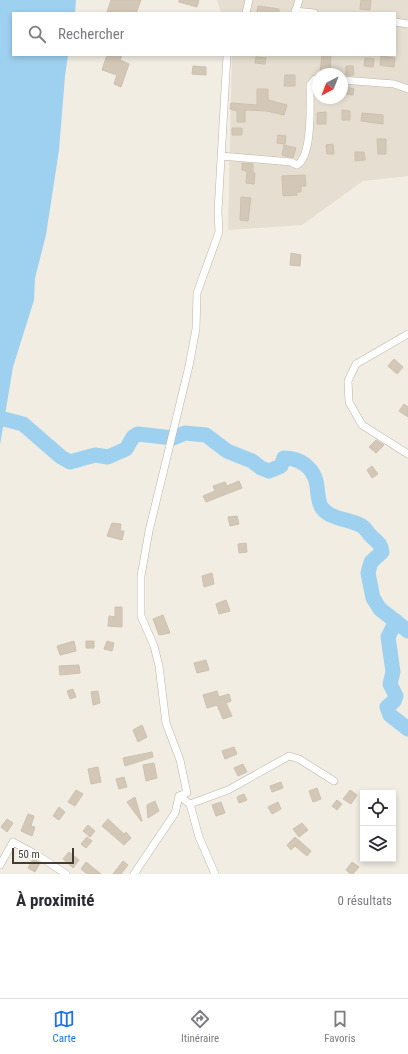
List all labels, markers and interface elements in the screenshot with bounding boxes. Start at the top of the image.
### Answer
search box [12,12,396,56]
icon: search [26,23,48,45]
text: Rechercher [58,25,124,43]
north arrow [312,68,348,104]
map controls [360,790,396,862]
button: locate [360,790,396,826]
button: layers [360,826,396,862]
scale bar [12,846,74,865]
text: 50 m [18,848,40,861]
text: À proximité [16,890,94,910]
text: 0 résultats [338,893,392,908]
tab: Carte [52,1008,76,1045]
tab: Itinéraire [181,1008,219,1045]
tab: Favoris [324,1008,356,1045]

